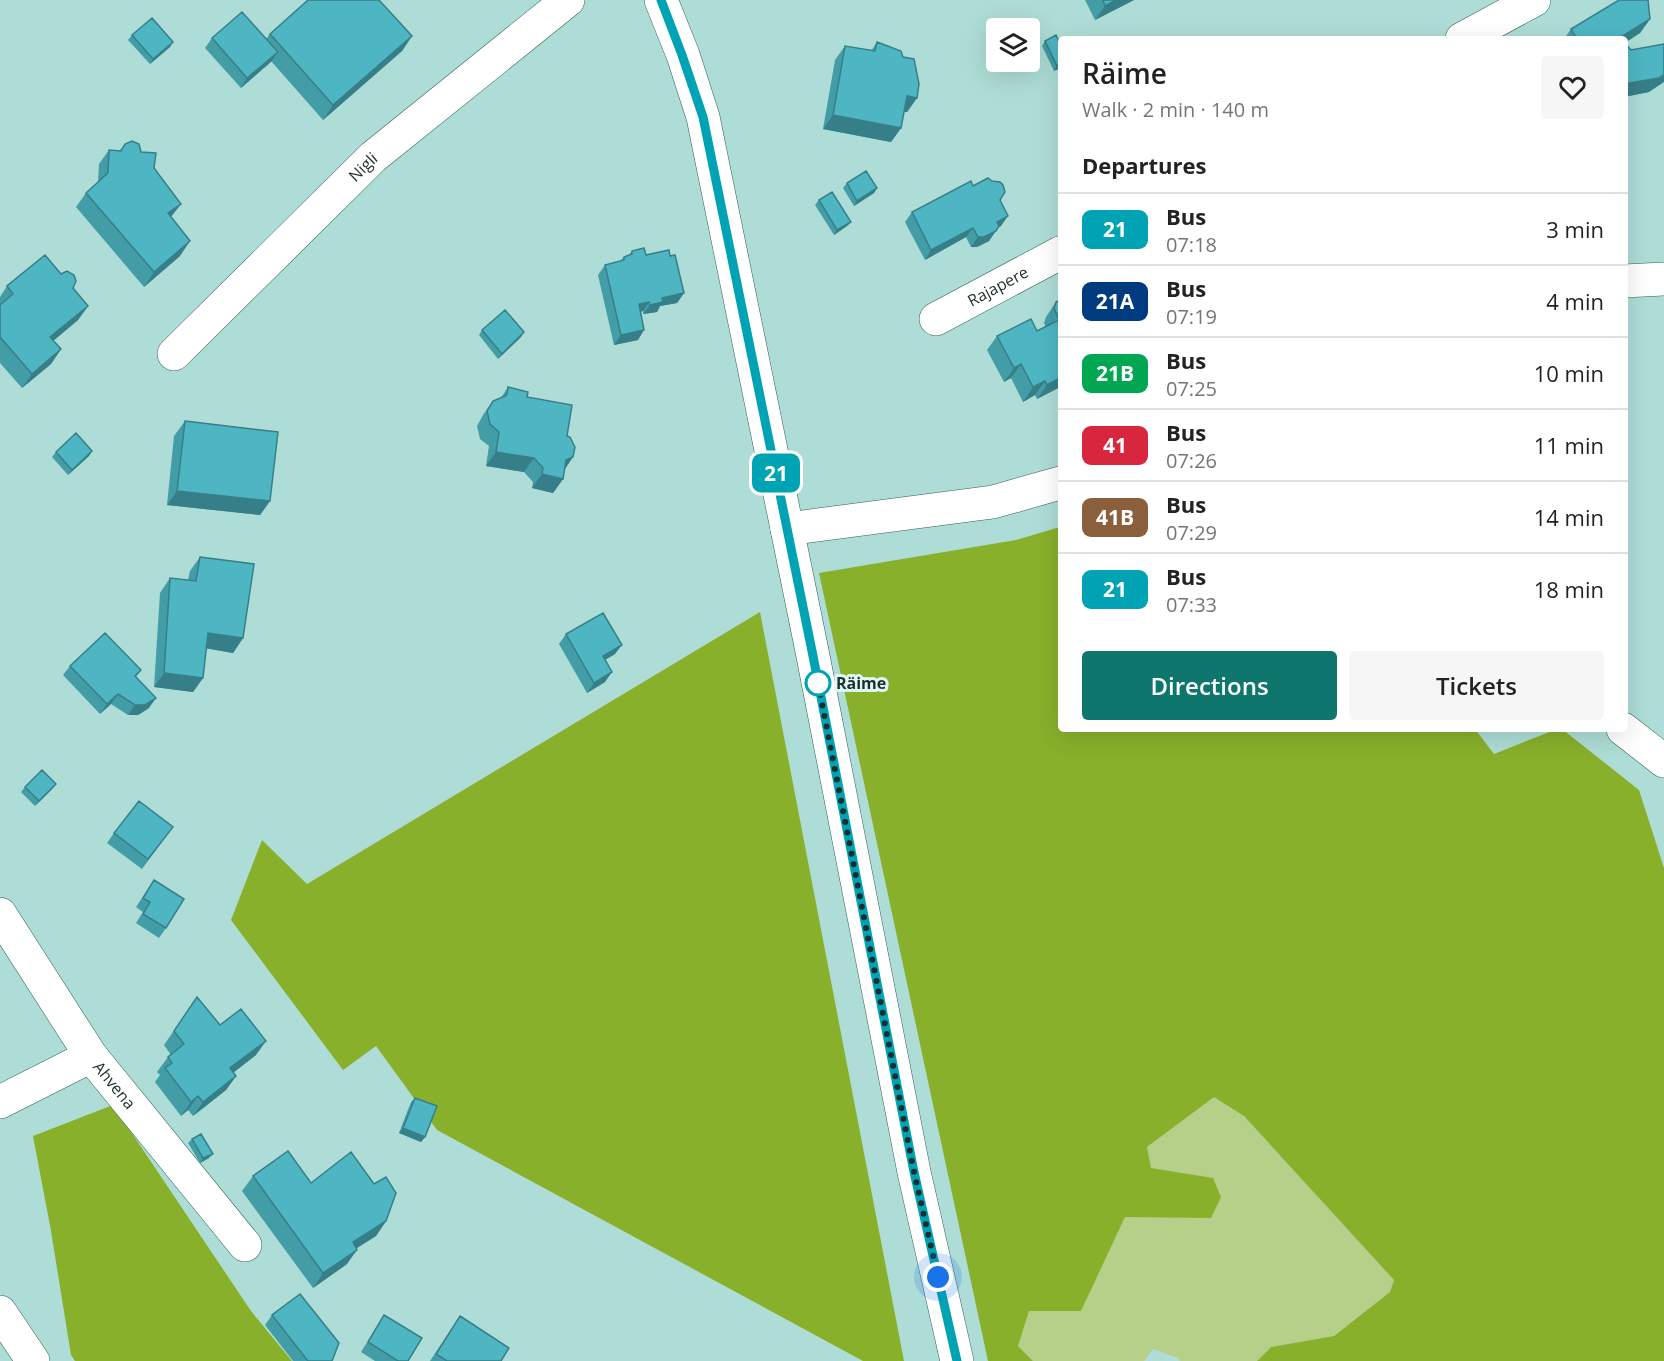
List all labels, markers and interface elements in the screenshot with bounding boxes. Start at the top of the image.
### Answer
map controls [986,18,1040,72]
button: layers [986,18,1040,72]
text: Räime [1082,54,1167,92]
button: heart [1541,56,1604,119]
text: Walk · 2 min · 140 m [1082,96,1269,123]
street label: Nigli [344,147,382,186]
text: Departures [1082,150,1206,180]
text: Bus [1166,201,1206,231]
text: 3 min [1546,214,1604,244]
text: 21 [1103,215,1127,243]
text: 07:18 [1166,231,1217,258]
street label: Rajapere [963,261,1032,311]
text: Bus [1166,273,1206,303]
text: 4 min [1546,286,1604,316]
text: 21A [1096,287,1134,315]
text: 07:19 [1166,303,1217,330]
text: Bus [1166,345,1206,375]
text: 10 min [1534,358,1604,388]
text: 21B [1096,359,1134,387]
text: 07:25 [1166,375,1217,402]
text: Bus [1166,417,1206,447]
text: 11 min [1534,430,1604,460]
text: 41 [1103,431,1127,459]
text: 07:26 [1166,447,1217,474]
line badge: 21 [749,454,803,492]
text: 21 [764,459,788,487]
text: Bus [1166,489,1206,519]
text: 14 min [1534,502,1604,532]
text: 41B [1096,503,1134,531]
text: 07:29 [1166,519,1217,546]
text: Bus [1166,561,1206,591]
text: 18 min [1534,574,1604,604]
text: 21 [1103,575,1127,603]
text: 07:33 [1166,591,1217,618]
button: Directions [1082,651,1337,720]
button: Tickets [1349,651,1604,720]
marker: Räime [805,670,831,696]
place label: Räime [836,672,886,694]
street label: Ahvena [88,1056,141,1113]
your location [923,1262,953,1292]

